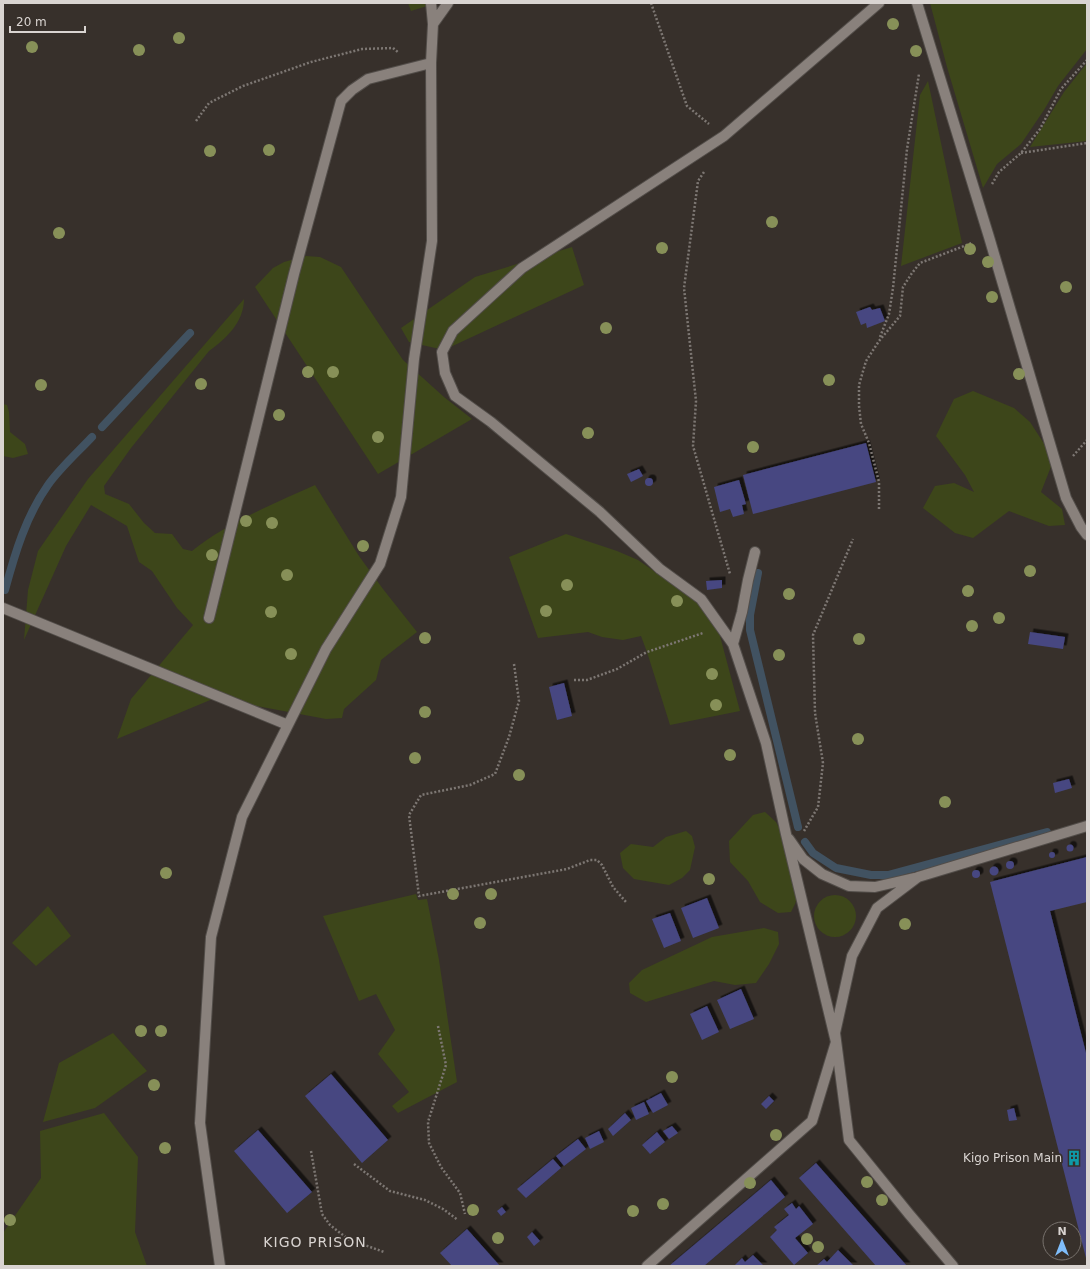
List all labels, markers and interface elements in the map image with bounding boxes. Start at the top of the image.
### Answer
scale bar [10,8,85,34]
text: 20 m [16,15,47,29]
building icon: Kigo Prison Main [1065,1149,1083,1167]
place label: Kigo Prison Main [963,1151,1062,1165]
north arrow [1042,1221,1082,1261]
text: N [1057,1225,1067,1238]
district label: KIGO PRISON [263,1234,367,1250]

